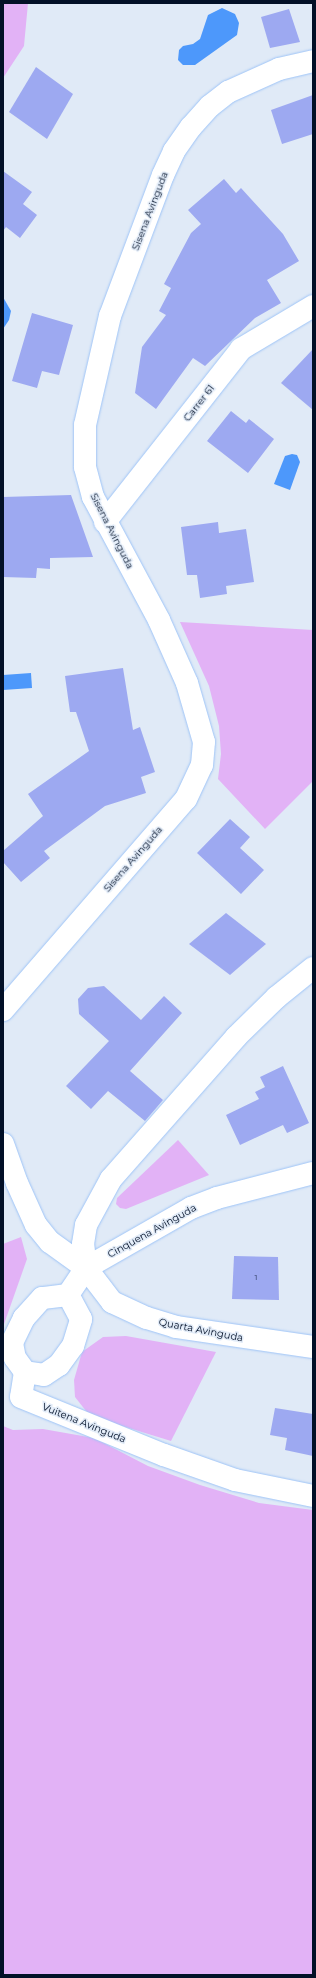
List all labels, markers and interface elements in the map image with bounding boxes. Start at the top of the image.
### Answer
street label: Sisena Avinguda [130,170,170,252]
street label: Carrer 61 [181,382,217,424]
street label: Sisena Avinguda [88,491,136,571]
street label: Sisena Avinguda [101,824,165,894]
street label: Cinquena Avinguda [106,1202,198,1260]
house number: 1 [255,1273,257,1283]
street label: Quarta Avinguda [158,1316,244,1344]
street label: Vuitena Avinguda [40,1401,128,1445]

